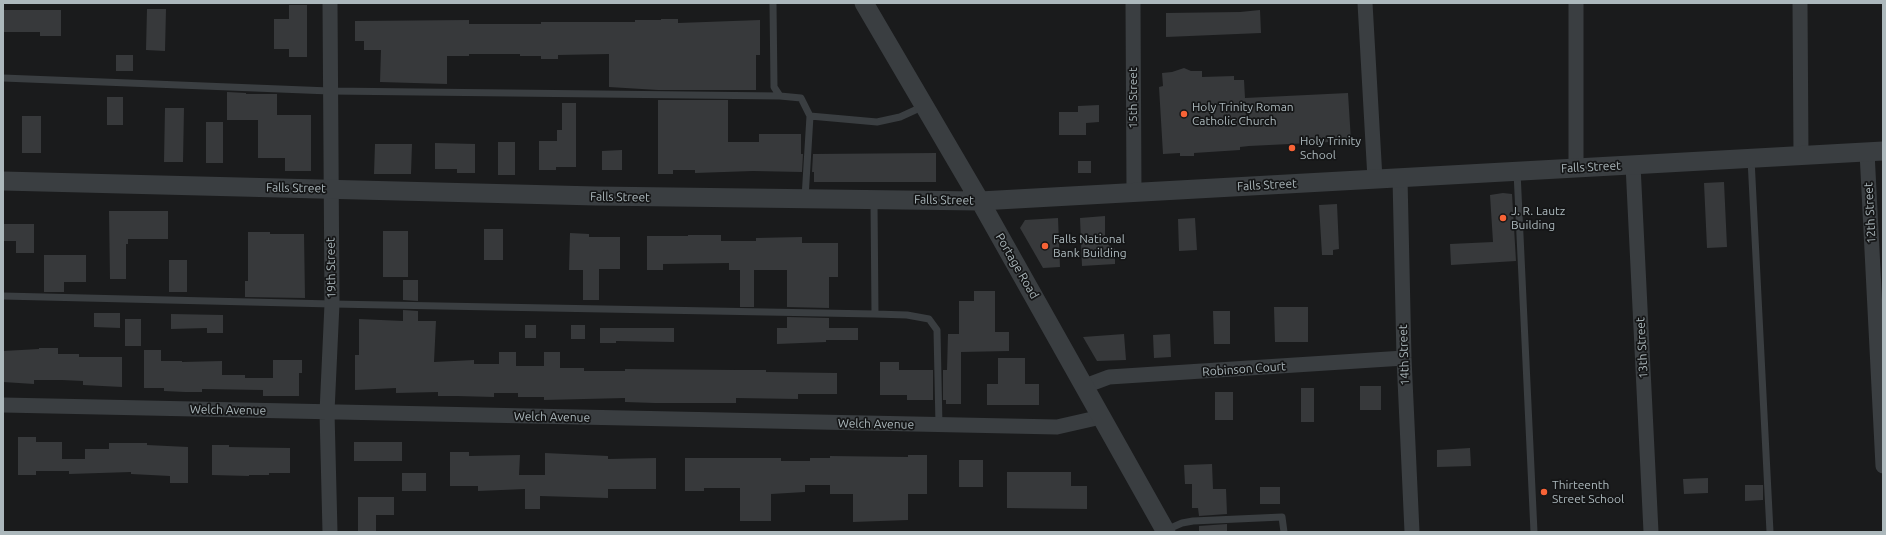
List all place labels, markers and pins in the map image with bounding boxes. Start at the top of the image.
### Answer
place label: Holy Trinity Roman Catholic Church [1192,100,1294,128]
marker: Holy Trinity Roman Catholic Church [1179,109,1189,119]
place label: Holy Trinity School [1300,134,1361,162]
marker: Holy Trinity School [1287,143,1297,153]
place label: J. R. Lautz Building [1511,204,1565,232]
marker: J. R. Lautz Building [1498,213,1508,223]
place label: Falls National Bank Building [1053,232,1127,260]
marker: Falls National Bank Building [1040,241,1050,251]
place label: Thirteenth Street School [1552,478,1624,506]
marker: Thirteenth Street School [1539,487,1549,497]

